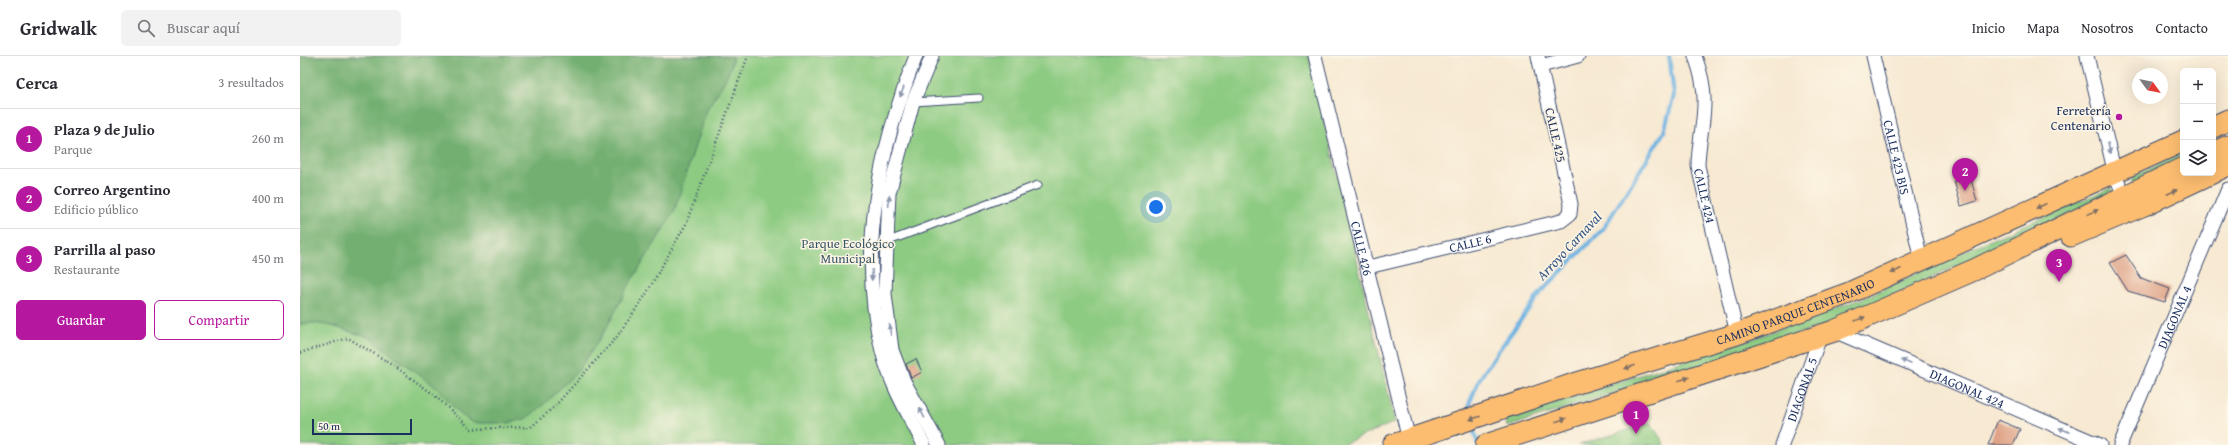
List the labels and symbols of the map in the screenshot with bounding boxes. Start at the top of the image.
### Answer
north arrow [2132,68,2168,104]
one-way arrow [898,87,904,99]
place label: Ferretería Centenario [2051,101,2112,135]
street label: CALLE 425 [1540,106,1571,164]
marker: Ferretería Centenario [2114,112,2124,122]
street label: CALLE 423 BIS [1878,118,1914,197]
one-way arrow [2106,142,2112,155]
pin: 2 [1952,158,1978,191]
street label: CALLE 424 [1689,167,1720,225]
one-way arrow [2166,189,2178,195]
one-way arrow [885,195,892,207]
your location [1146,197,1166,217]
one-way arrow [2034,204,2046,210]
water label: Arroyo Carnaval [1531,207,1607,286]
one-way arrow [2087,209,2098,215]
street label: CALLE 426 [1346,219,1377,278]
street label: CALLE 6 [1447,229,1493,257]
park label: Parque Ecológico Municipal [802,234,895,268]
pin: 3 [2046,249,2072,282]
one-way arrow [1891,268,1902,274]
one-way arrow [868,269,875,281]
street label: CAMINO PARQUE CENTENARIO [1714,274,1878,350]
street label: DIAGONAL 4 [2153,283,2196,352]
one-way arrow [1855,316,1866,322]
one-way arrow [887,324,893,336]
street label: DIAGONAL 5 [1782,355,1822,424]
one-way arrow [1900,358,1912,364]
one-way arrow [1623,364,1635,370]
street label: DIAGONAL 424 [1927,364,2007,413]
one-way arrow [1679,376,1691,382]
pin: 1 [1623,401,1649,434]
one-way arrow [918,407,925,419]
one-way arrow [1468,415,1480,421]
scale bar [312,417,412,436]
one-way arrow [1555,417,1567,423]
one-way arrow [2058,426,2070,432]

